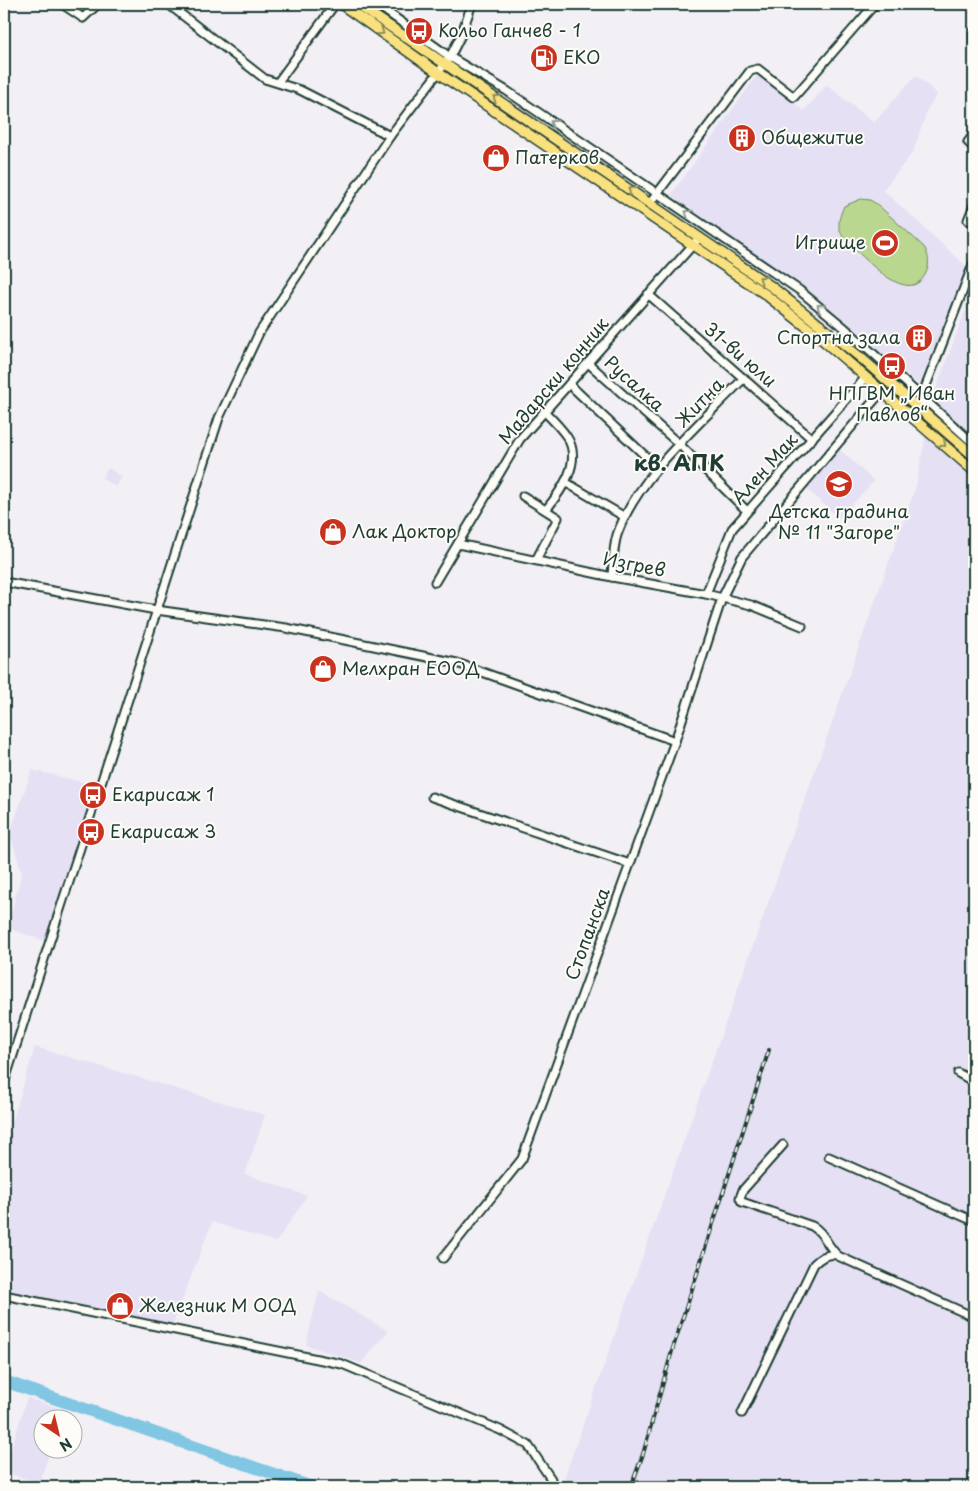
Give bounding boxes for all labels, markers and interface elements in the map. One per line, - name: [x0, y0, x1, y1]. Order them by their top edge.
- bus stop icon: Кольо Ганчев - 1: [404, 16, 434, 46]
- place label: Кольо Ганчев - 1: [438, 16, 581, 43]
- one-way arrow: [375, 26, 385, 35]
- fuel station icon: EKO: [529, 43, 559, 73]
- place label: EKO: [563, 43, 600, 70]
- one-way arrow: [493, 95, 502, 104]
- one-way arrow: [549, 120, 558, 129]
- building icon: Общежитие: [727, 123, 757, 153]
- place label: Общежитие: [761, 123, 864, 150]
- shop icon: Патерков: [481, 143, 511, 173]
- place label: Патерков: [515, 143, 599, 170]
- one-way arrow: [627, 187, 636, 196]
- one-way arrow: [684, 210, 693, 219]
- place label: Игрище: [795, 228, 866, 255]
- sports icon: Игрище: [870, 228, 900, 258]
- one-way arrow: [758, 276, 767, 285]
- one-way arrow: [817, 305, 826, 313]
- street label: Мадарски конник: [491, 310, 614, 450]
- street label: 31-ви юли: [699, 315, 783, 393]
- place label: Спортна зала: [777, 323, 901, 350]
- building icon: Спортна зала: [904, 323, 934, 353]
- street label: Русалка: [599, 348, 672, 418]
- bus stop icon: НПГВМ „Иван Павлов“: [877, 351, 907, 381]
- street label: Житна: [668, 371, 730, 433]
- place label: НПГВМ „Иван Павлов“: [829, 379, 955, 427]
- street label: Ален Мак: [724, 426, 804, 510]
- one-way arrow: [937, 438, 946, 447]
- district label: кв. АПК: [634, 445, 725, 478]
- school or university icon: Детска градина № 11 "Загоре": [824, 469, 854, 499]
- place label: Детска градина № 11 "Загоре": [768, 497, 909, 545]
- shop icon: Лак Доктор: [318, 517, 348, 547]
- place label: Лак Доктор: [352, 517, 457, 544]
- street label: Изгрев: [601, 544, 668, 583]
- shop icon: Мелхран ЕООД: [308, 654, 338, 684]
- place label: Мелхран ЕООД: [342, 654, 480, 681]
- bus stop icon: Екарисаж 1: [78, 780, 108, 810]
- place label: Екарисаж 1: [112, 780, 214, 807]
- bus stop icon: Екарисаж 3: [76, 817, 106, 847]
- place label: Екарисаж 3: [110, 817, 216, 844]
- street label: Стопанска: [557, 883, 616, 984]
- shop icon: Железник М ООД: [105, 1291, 135, 1321]
- place label: Железник М ООД: [139, 1291, 296, 1318]
- north arrow: [32, 1408, 82, 1458]
- text: N: [55, 1433, 76, 1457]

